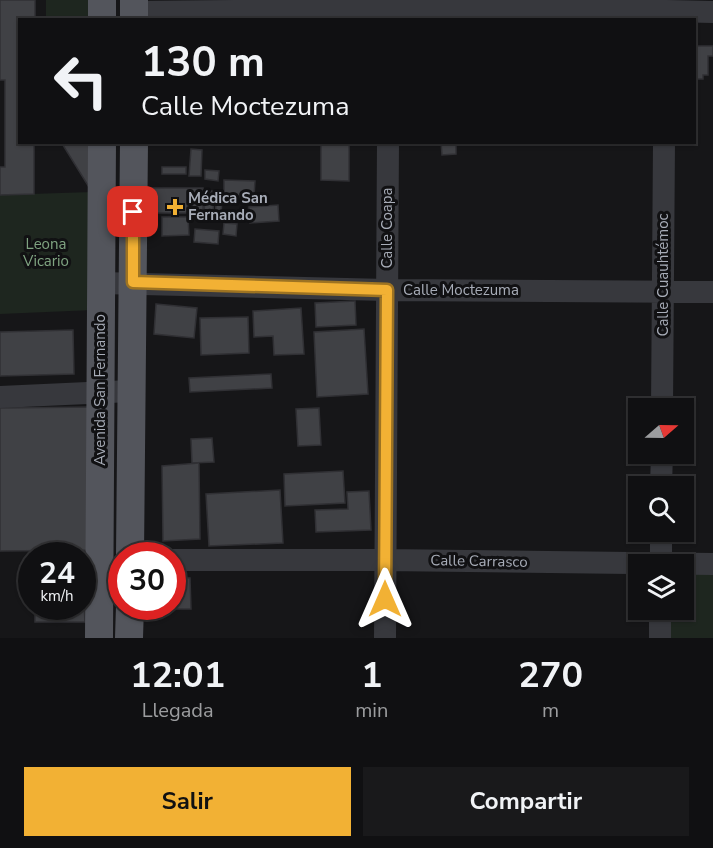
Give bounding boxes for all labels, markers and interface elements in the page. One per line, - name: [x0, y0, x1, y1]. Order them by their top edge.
- text: 130 m: [141, 34, 265, 91]
- icon: left: [42, 42, 120, 120]
- text: Calle Moctezuma: [141, 88, 350, 125]
- pin: [107, 186, 158, 237]
- place label: Médica San Fernando: [188, 188, 268, 225]
- street label: Calle Coapa: [377, 188, 397, 269]
- icon: arrive: [116, 195, 149, 228]
- marker: Médica San Fernando: [166, 198, 184, 216]
- street label: Calle Cuauhtémoc: [653, 213, 673, 336]
- park label: Leona Vicario: [22, 234, 69, 271]
- street label: Calle Moctezuma: [403, 280, 519, 300]
- street label: Avenida San Fernando: [90, 314, 110, 466]
- north arrow: [628, 398, 694, 464]
- map controls: [628, 398, 694, 620]
- button: search: [628, 476, 694, 542]
- speed limit sign: 30: [108, 542, 186, 620]
- street label: Calle Carrasco: [430, 550, 528, 572]
- text: 24: [39, 553, 75, 594]
- button: layers: [628, 554, 694, 620]
- position arrow: [353, 567, 417, 631]
- text: km/h: [40, 586, 74, 606]
- text: 12:01: [130, 651, 225, 700]
- text: 1: [361, 651, 383, 700]
- text: 270: [518, 651, 583, 700]
- text: Llegada: [142, 697, 214, 724]
- text: min: [355, 697, 388, 724]
- text: m: [542, 697, 559, 724]
- button: Salir: [24, 767, 351, 836]
- button: Compartir: [363, 767, 689, 836]

